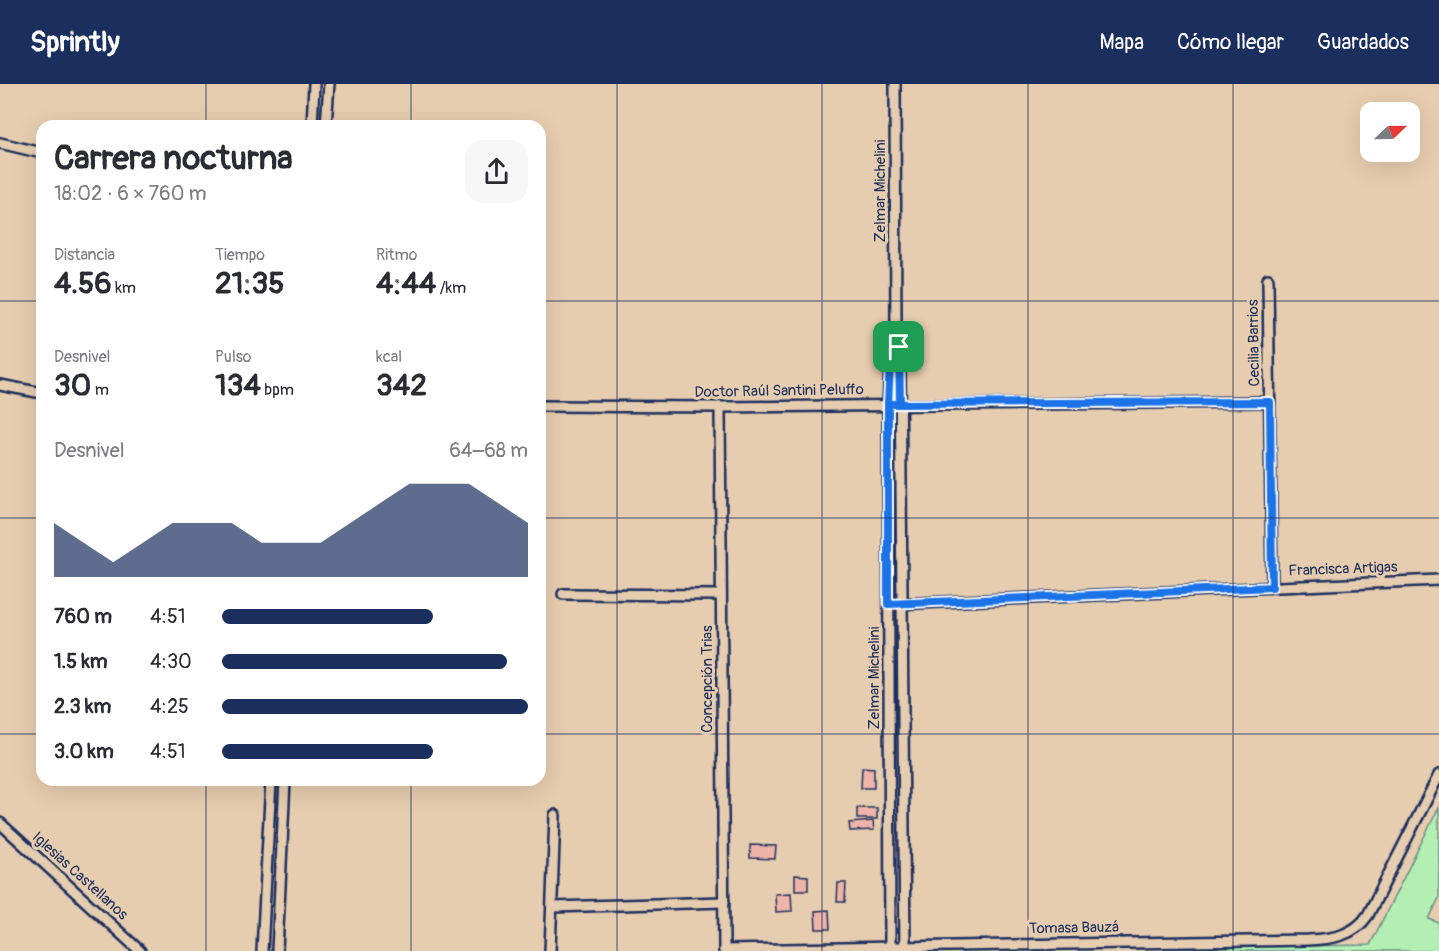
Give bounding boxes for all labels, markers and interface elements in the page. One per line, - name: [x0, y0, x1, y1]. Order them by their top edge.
- text: Sprintly: [30, 25, 120, 60]
- text: Mapa: [1099, 29, 1144, 56]
- text: Cómo llegar: [1177, 29, 1284, 56]
- text: Guardados: [1317, 29, 1409, 56]
- north arrow: [1360, 102, 1420, 162]
- map controls: [1360, 102, 1420, 162]
- text: Carrera nocturna: [54, 138, 293, 179]
- street label: Zelmar Michelini: [871, 139, 890, 242]
- button: share: [465, 140, 528, 203]
- text: 18:02 · 6 × 760 m: [54, 181, 207, 206]
- text: Distancia: [54, 245, 115, 265]
- text: Tiempo: [215, 245, 265, 265]
- text: Ritmo: [376, 245, 417, 265]
- text: 4.56: [54, 265, 112, 302]
- text: 21:35: [215, 265, 285, 302]
- text: 4:44: [376, 265, 436, 302]
- text: km: [112, 278, 136, 298]
- text: /km: [436, 278, 466, 298]
- street label: Cecilia Barrios: [1244, 299, 1264, 387]
- pin: [873, 321, 924, 372]
- icon: arrive: [882, 330, 915, 363]
- text: Desnivel: [54, 347, 110, 367]
- text: Pulso: [215, 347, 251, 367]
- text: kcal: [376, 347, 402, 367]
- text: 30: [54, 367, 91, 404]
- text: 134: [215, 367, 261, 404]
- text: 342: [376, 367, 427, 404]
- text: m: [91, 380, 109, 400]
- text: bpm: [261, 380, 294, 400]
- street label: Doctor Raúl Santini Peluffo: [694, 380, 864, 402]
- text: Desnivel: [54, 438, 124, 463]
- text: 64–68 m: [449, 438, 528, 463]
- street label: Francisca Artigas: [1288, 558, 1398, 580]
- text: 760 m: [54, 604, 112, 629]
- text: 4:51: [150, 604, 186, 629]
- street label: Concepción Trias: [698, 625, 717, 733]
- street label: Zelmar Michelini: [865, 626, 884, 729]
- text: 1.5 km: [54, 649, 107, 674]
- text: 4:30: [150, 649, 192, 674]
- text: 2.3 km: [54, 694, 111, 719]
- text: 4:25: [150, 694, 189, 719]
- text: 3.0 km: [54, 739, 114, 764]
- text: 4:51: [150, 739, 186, 764]
- street label: Iglesias Castellanos: [28, 828, 132, 924]
- street label: Tomasa Bauzá: [1029, 918, 1119, 938]

